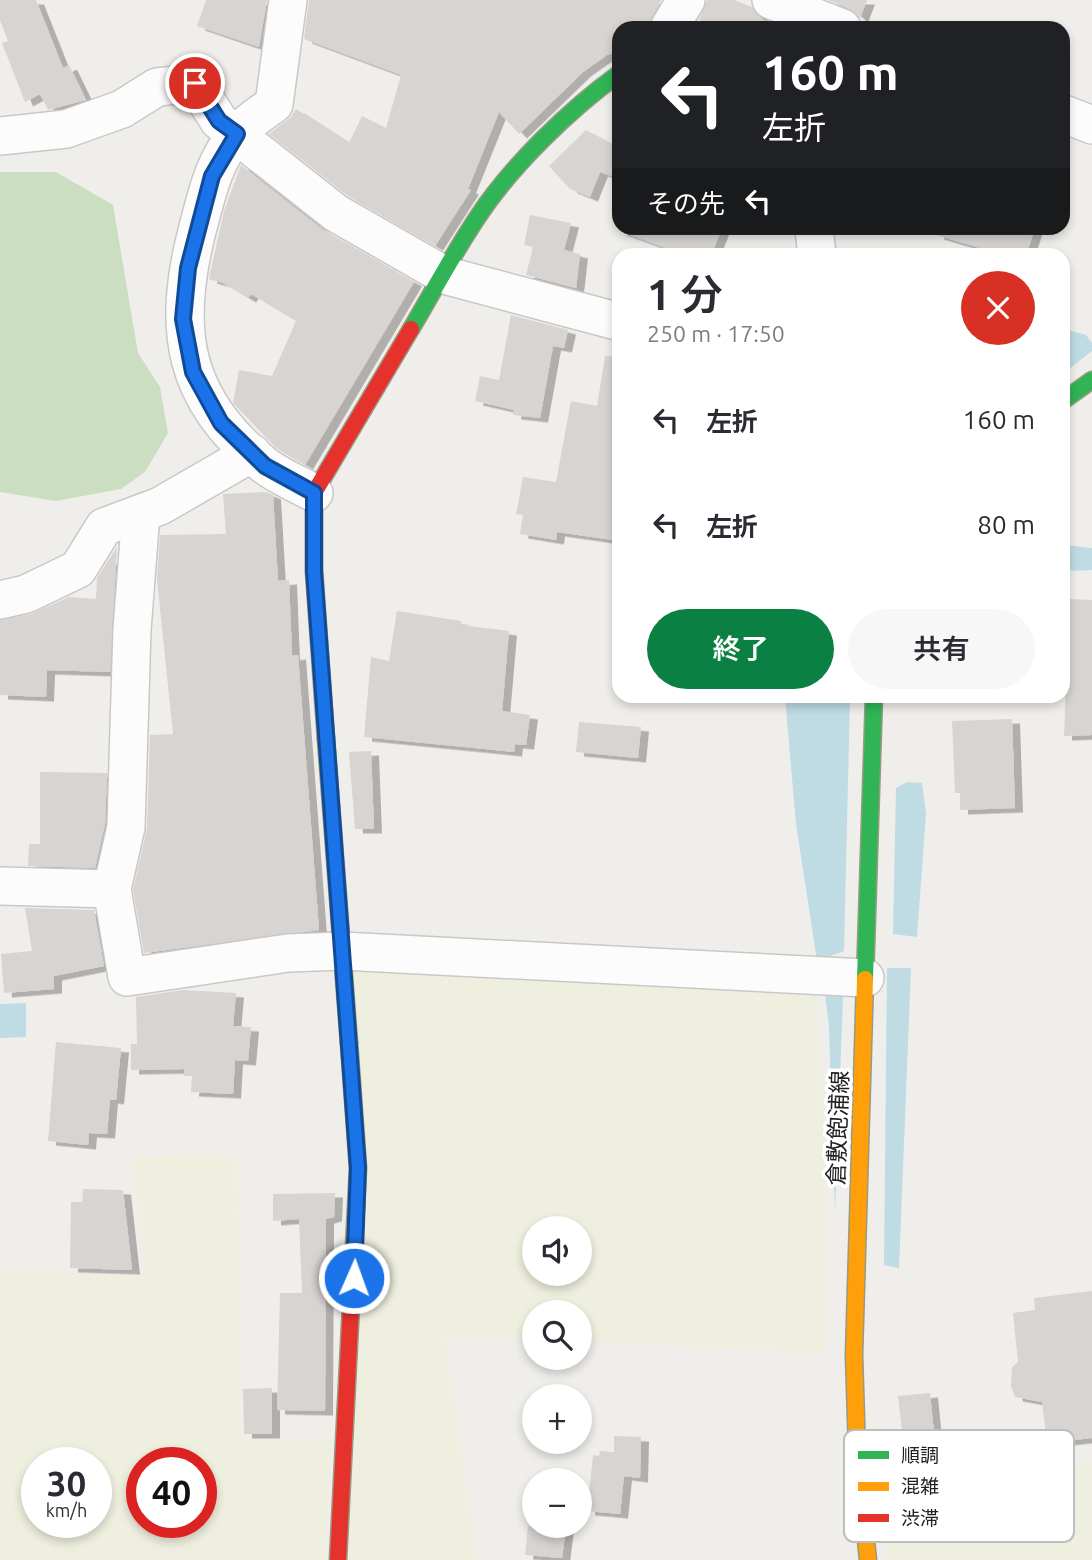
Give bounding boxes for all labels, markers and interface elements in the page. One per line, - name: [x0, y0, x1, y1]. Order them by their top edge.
- text: 160 m: [762, 44, 899, 99]
- icon: left: [647, 49, 738, 140]
- pin: [165, 53, 225, 113]
- icon: arrive: [176, 64, 214, 102]
- text: 左折: [762, 109, 826, 145]
- icon: left: [739, 182, 777, 220]
- text: その先: [647, 189, 725, 218]
- text: 1 分: [647, 271, 723, 318]
- button: close: [961, 271, 1035, 345]
- text: 250 m · 17:50: [647, 321, 785, 346]
- icon: left: [647, 401, 685, 439]
- text: 160 m: [963, 405, 1035, 434]
- text: 左折: [706, 407, 758, 436]
- icon: left: [647, 506, 685, 544]
- text: 80 m: [977, 510, 1035, 539]
- text: 左折: [706, 512, 758, 541]
- button: 終了: [647, 609, 834, 689]
- button: 共有: [848, 609, 1035, 689]
- street label: 倉敷飽浦線: [823, 1070, 852, 1186]
- map controls: [522, 1216, 592, 1538]
- button: sound: [522, 1216, 592, 1286]
- position arrow: [317, 1241, 391, 1315]
- button: search: [522, 1300, 592, 1370]
- button: +: [522, 1384, 592, 1454]
- legend: [844, 1430, 1074, 1542]
- text: 順調: [901, 1444, 939, 1466]
- speed limit sign: 40: [126, 1447, 217, 1538]
- text: 30: [47, 1463, 86, 1503]
- button: −: [522, 1468, 592, 1538]
- text: 混雑: [901, 1475, 939, 1497]
- text: km/h: [46, 1500, 87, 1520]
- text: 渋滞: [901, 1507, 939, 1529]

